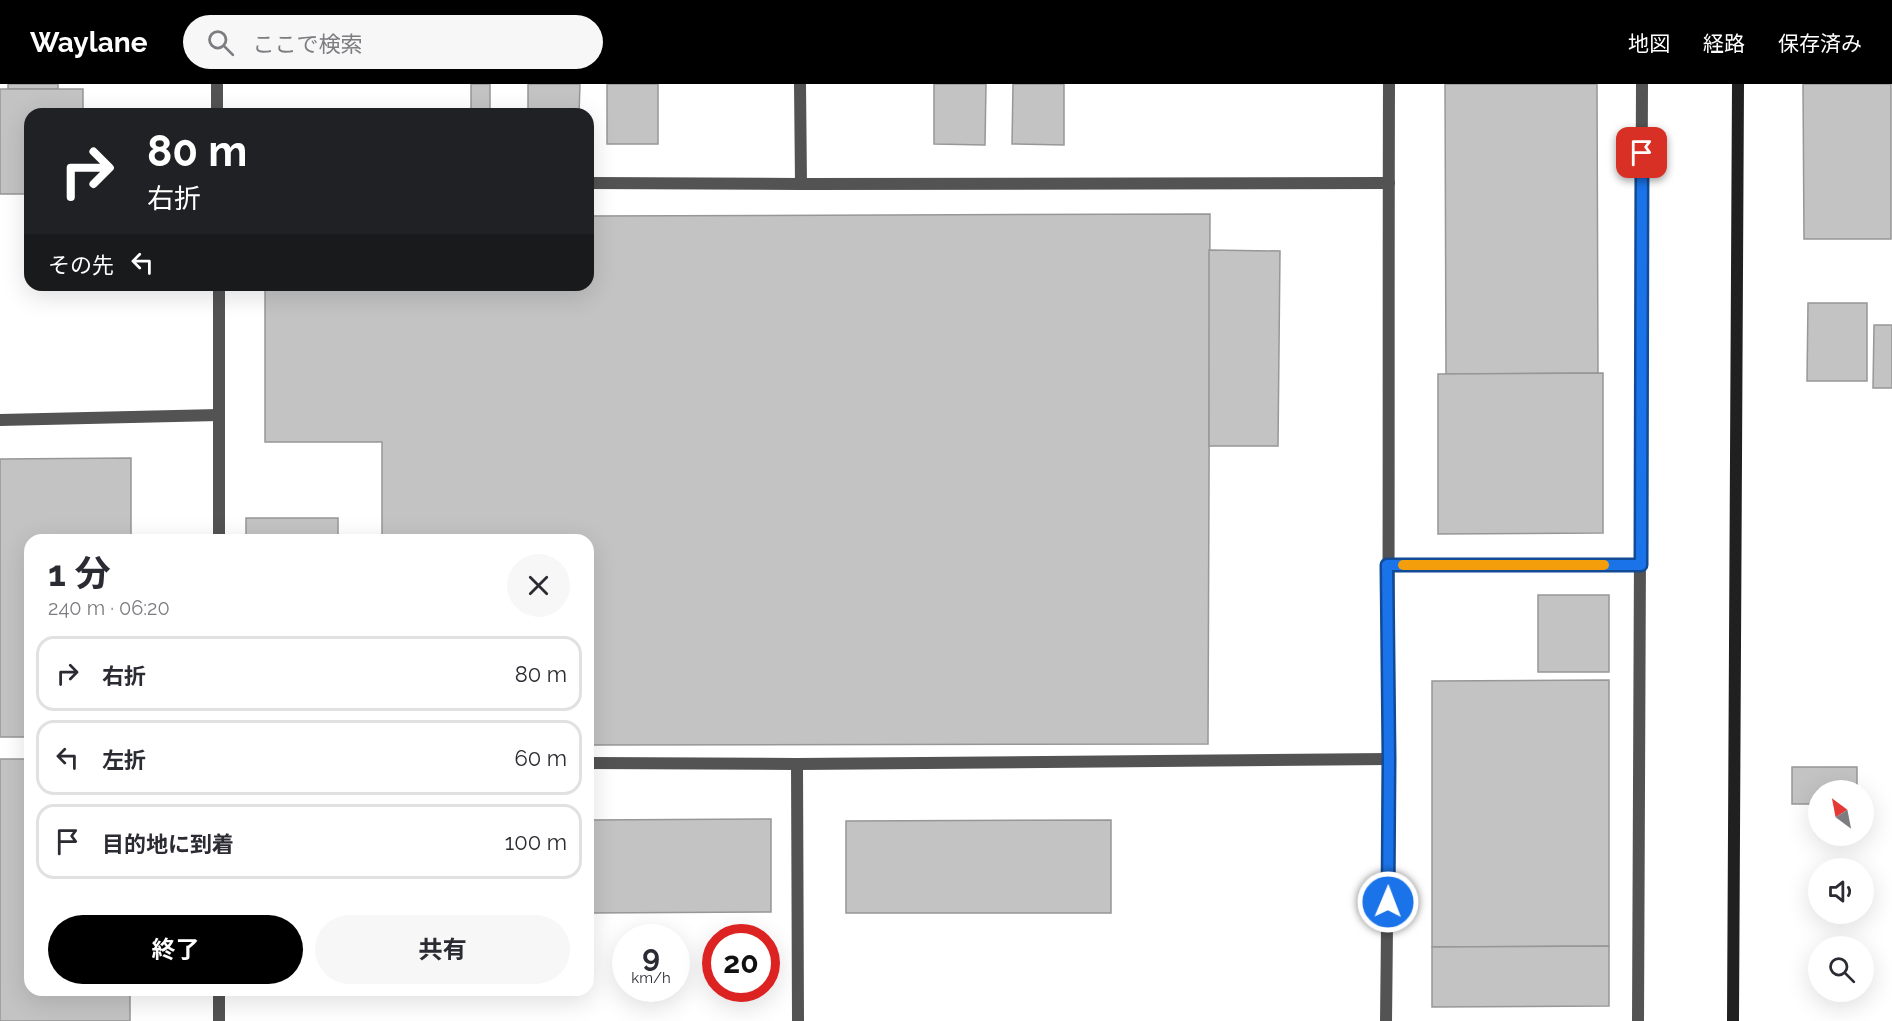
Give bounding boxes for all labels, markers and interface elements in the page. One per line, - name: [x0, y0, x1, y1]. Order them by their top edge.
- search box: [183, 15, 603, 69]
- text: Waylane: [30, 26, 147, 59]
- icon: search: [204, 26, 237, 59]
- text: ここで検索: [252, 31, 362, 57]
- text: 地図: [1628, 31, 1670, 56]
- text: 経路: [1703, 31, 1745, 56]
- text: 保存済み: [1778, 31, 1862, 56]
- text: 80 m: [147, 127, 247, 176]
- pin: [1616, 127, 1667, 178]
- icon: right: [48, 132, 126, 210]
- icon: arrive: [1625, 136, 1658, 169]
- text: 右折: [147, 183, 201, 214]
- icon: left: [126, 246, 159, 279]
- text: その先: [48, 252, 114, 278]
- text: 1 分: [48, 552, 110, 594]
- button: close: [507, 554, 570, 617]
- text: 240 m · 06:20: [48, 596, 170, 620]
- icon: right: [51, 657, 84, 690]
- text: 80 m: [515, 661, 567, 687]
- text: 右折: [102, 663, 146, 689]
- icon: left: [51, 741, 84, 774]
- text: 60 m: [514, 745, 567, 771]
- text: 左折: [102, 747, 146, 773]
- north arrow: [1808, 780, 1874, 846]
- map controls: [1808, 780, 1874, 1002]
- icon: arrive: [51, 825, 84, 858]
- text: 100 m: [505, 829, 567, 855]
- text: 目的地に到着: [102, 831, 234, 857]
- button: sound: [1808, 858, 1874, 924]
- position arrow: [1356, 870, 1420, 934]
- button: 終了: [48, 915, 303, 984]
- button: 共有: [315, 915, 570, 984]
- speed limit sign: 20: [702, 924, 780, 1002]
- button: search: [1808, 936, 1874, 1002]
- text: 9: [642, 938, 660, 973]
- text: km/h: [631, 969, 671, 987]

